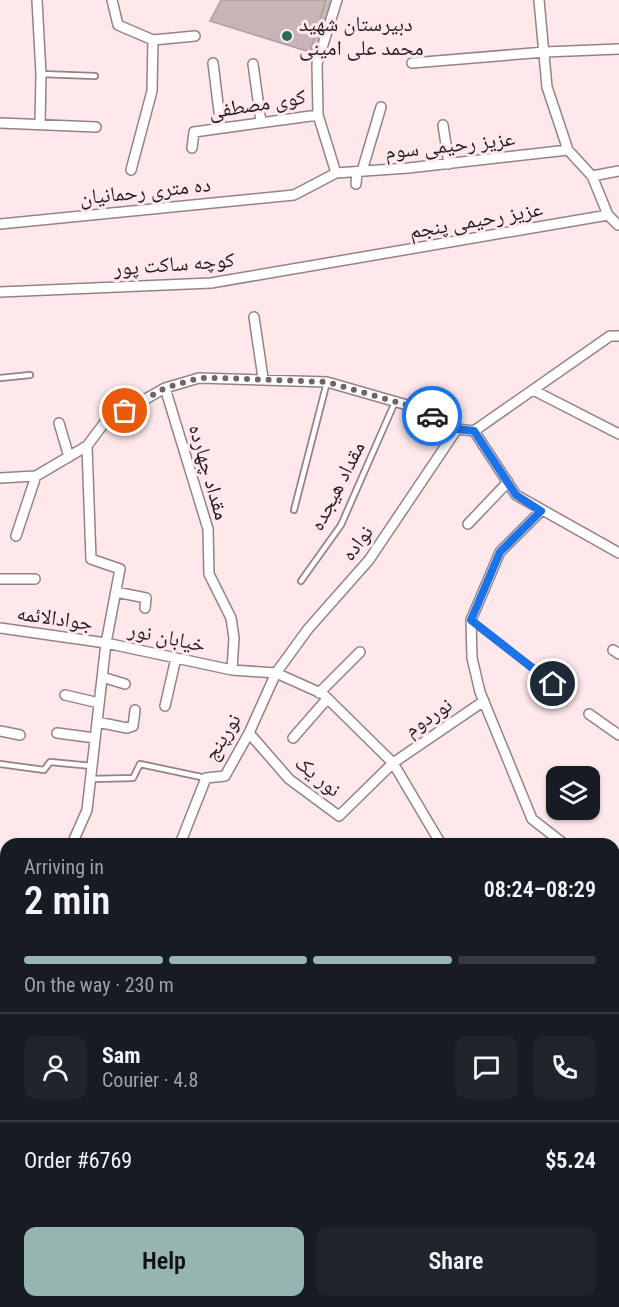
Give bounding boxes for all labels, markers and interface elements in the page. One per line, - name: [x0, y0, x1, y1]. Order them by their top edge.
- place label: دبیرستان شهید محمد علی امینی: [299, 12, 424, 61]
- marker: دبیرستان شهید محمد علی امینی: [280, 29, 294, 43]
- street label: کوی مصطفی: [207, 84, 308, 125]
- street label: عزیز رحیمی سوم: [384, 126, 517, 166]
- street label: ده متری رحمانیان: [78, 172, 212, 210]
- street label: عزیز رحیمی پنجم: [407, 196, 545, 246]
- street label: کوچه ساکت پور: [112, 248, 236, 280]
- pin: [99, 385, 150, 436]
- courier: [402, 386, 462, 446]
- icon: bag: [108, 394, 141, 427]
- icon: car: [416, 400, 449, 433]
- street label: مقداد چهارده: [184, 421, 234, 523]
- street label: مقداد هیجده: [304, 437, 370, 535]
- street label: نواده: [336, 521, 378, 565]
- street label: جوادالائمه: [15, 601, 95, 635]
- street label: خیابان نور: [125, 617, 208, 657]
- pin: [527, 658, 578, 709]
- icon: home: [536, 667, 569, 700]
- street label: نوردوم: [400, 692, 458, 743]
- street label: نورپنج: [198, 709, 247, 766]
- street label: نور یک: [290, 750, 346, 802]
- map controls: [546, 766, 600, 820]
- button: layers: [546, 766, 600, 820]
- text: Arriving in: [24, 855, 104, 879]
- text: 08:24–08:29: [484, 877, 596, 902]
- text: 2 min: [24, 878, 110, 924]
- text: On the way · 230 m: [24, 973, 174, 997]
- button: person: [24, 1036, 87, 1099]
- button: chat: [455, 1036, 518, 1099]
- button: phone: [533, 1036, 596, 1099]
- text: Sam: [102, 1043, 141, 1068]
- text: Courier · 4.8: [102, 1068, 198, 1092]
- text: Order #6769: [24, 1148, 132, 1173]
- text: $5.24: [545, 1148, 596, 1173]
- button: Help: [24, 1227, 304, 1296]
- button: Share: [316, 1227, 596, 1296]

